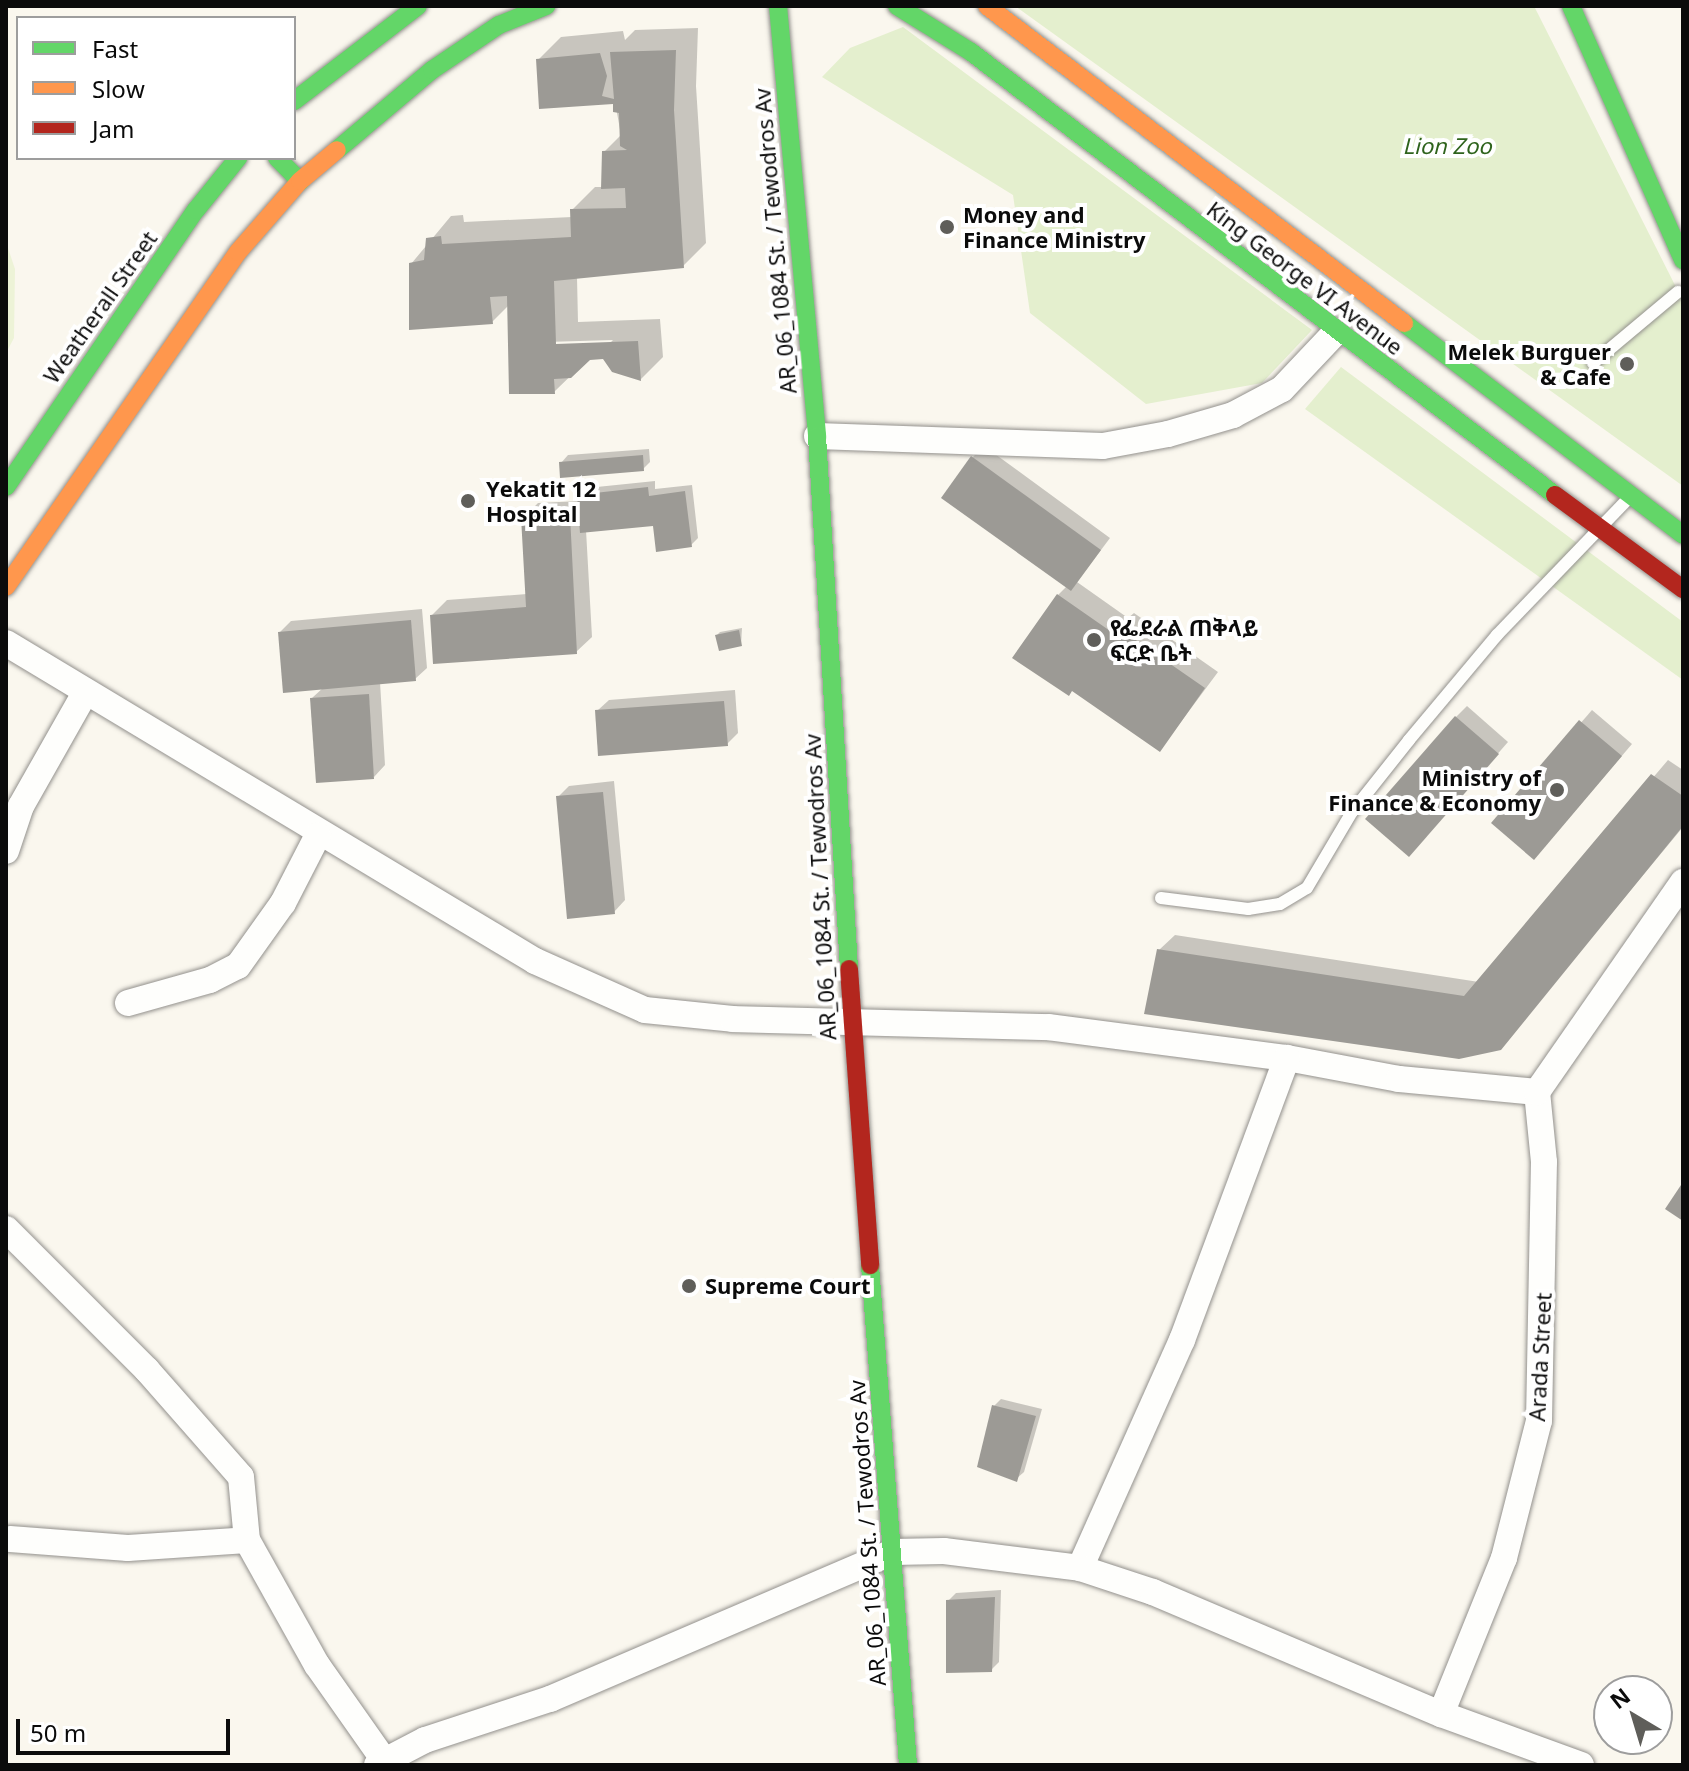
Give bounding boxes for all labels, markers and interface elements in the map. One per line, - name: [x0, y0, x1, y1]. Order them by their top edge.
- legend: [16, 16, 296, 160]
- text: Fast: [92, 32, 138, 65]
- text: Slow: [92, 72, 145, 105]
- street label: AR_06_1084 St. / Tewodros Av: [748, 87, 802, 395]
- text: Jam: [92, 112, 134, 145]
- park label: Lion Zoo: [1402, 133, 1492, 159]
- street label: King George VI Avenue: [1202, 196, 1408, 360]
- place label: Money and Finance Ministry: [963, 201, 1146, 252]
- marker: Money and Finance Ministry: [938, 218, 956, 236]
- street label: Weatherall Street: [38, 226, 162, 388]
- place label: Melek Burguer & Cafe: [1448, 338, 1611, 390]
- marker: Melek Burguer & Cafe: [1618, 355, 1636, 373]
- place label: Yekatit 12 Hospital: [486, 475, 596, 526]
- marker: Yekatit 12 Hospital: [457, 490, 479, 512]
- place label: የፌደራል ጠቅላይ ፍርድ ቤት: [1110, 614, 1259, 666]
- marker: የፌደራል ጠቅላይ ፍርድ ቤት: [1085, 631, 1103, 649]
- street label: AR_06_1084 St. / Tewodros Av: [799, 733, 841, 1041]
- place label: Ministry of Finance & Economy: [1328, 764, 1541, 816]
- marker: Ministry of Finance & Economy: [1548, 781, 1566, 799]
- place label: Supreme Court: [705, 1273, 870, 1299]
- marker: Supreme Court: [680, 1277, 698, 1295]
- street label: Arada Street: [1523, 1292, 1557, 1422]
- street label: AR_06_1084 St. / Tewodros Av: [843, 1379, 891, 1687]
- north arrow: [1593, 1675, 1673, 1755]
- text: N: [1603, 1680, 1636, 1715]
- scale bar: [20, 1703, 234, 1753]
- text: 50 m: [30, 1716, 86, 1749]

